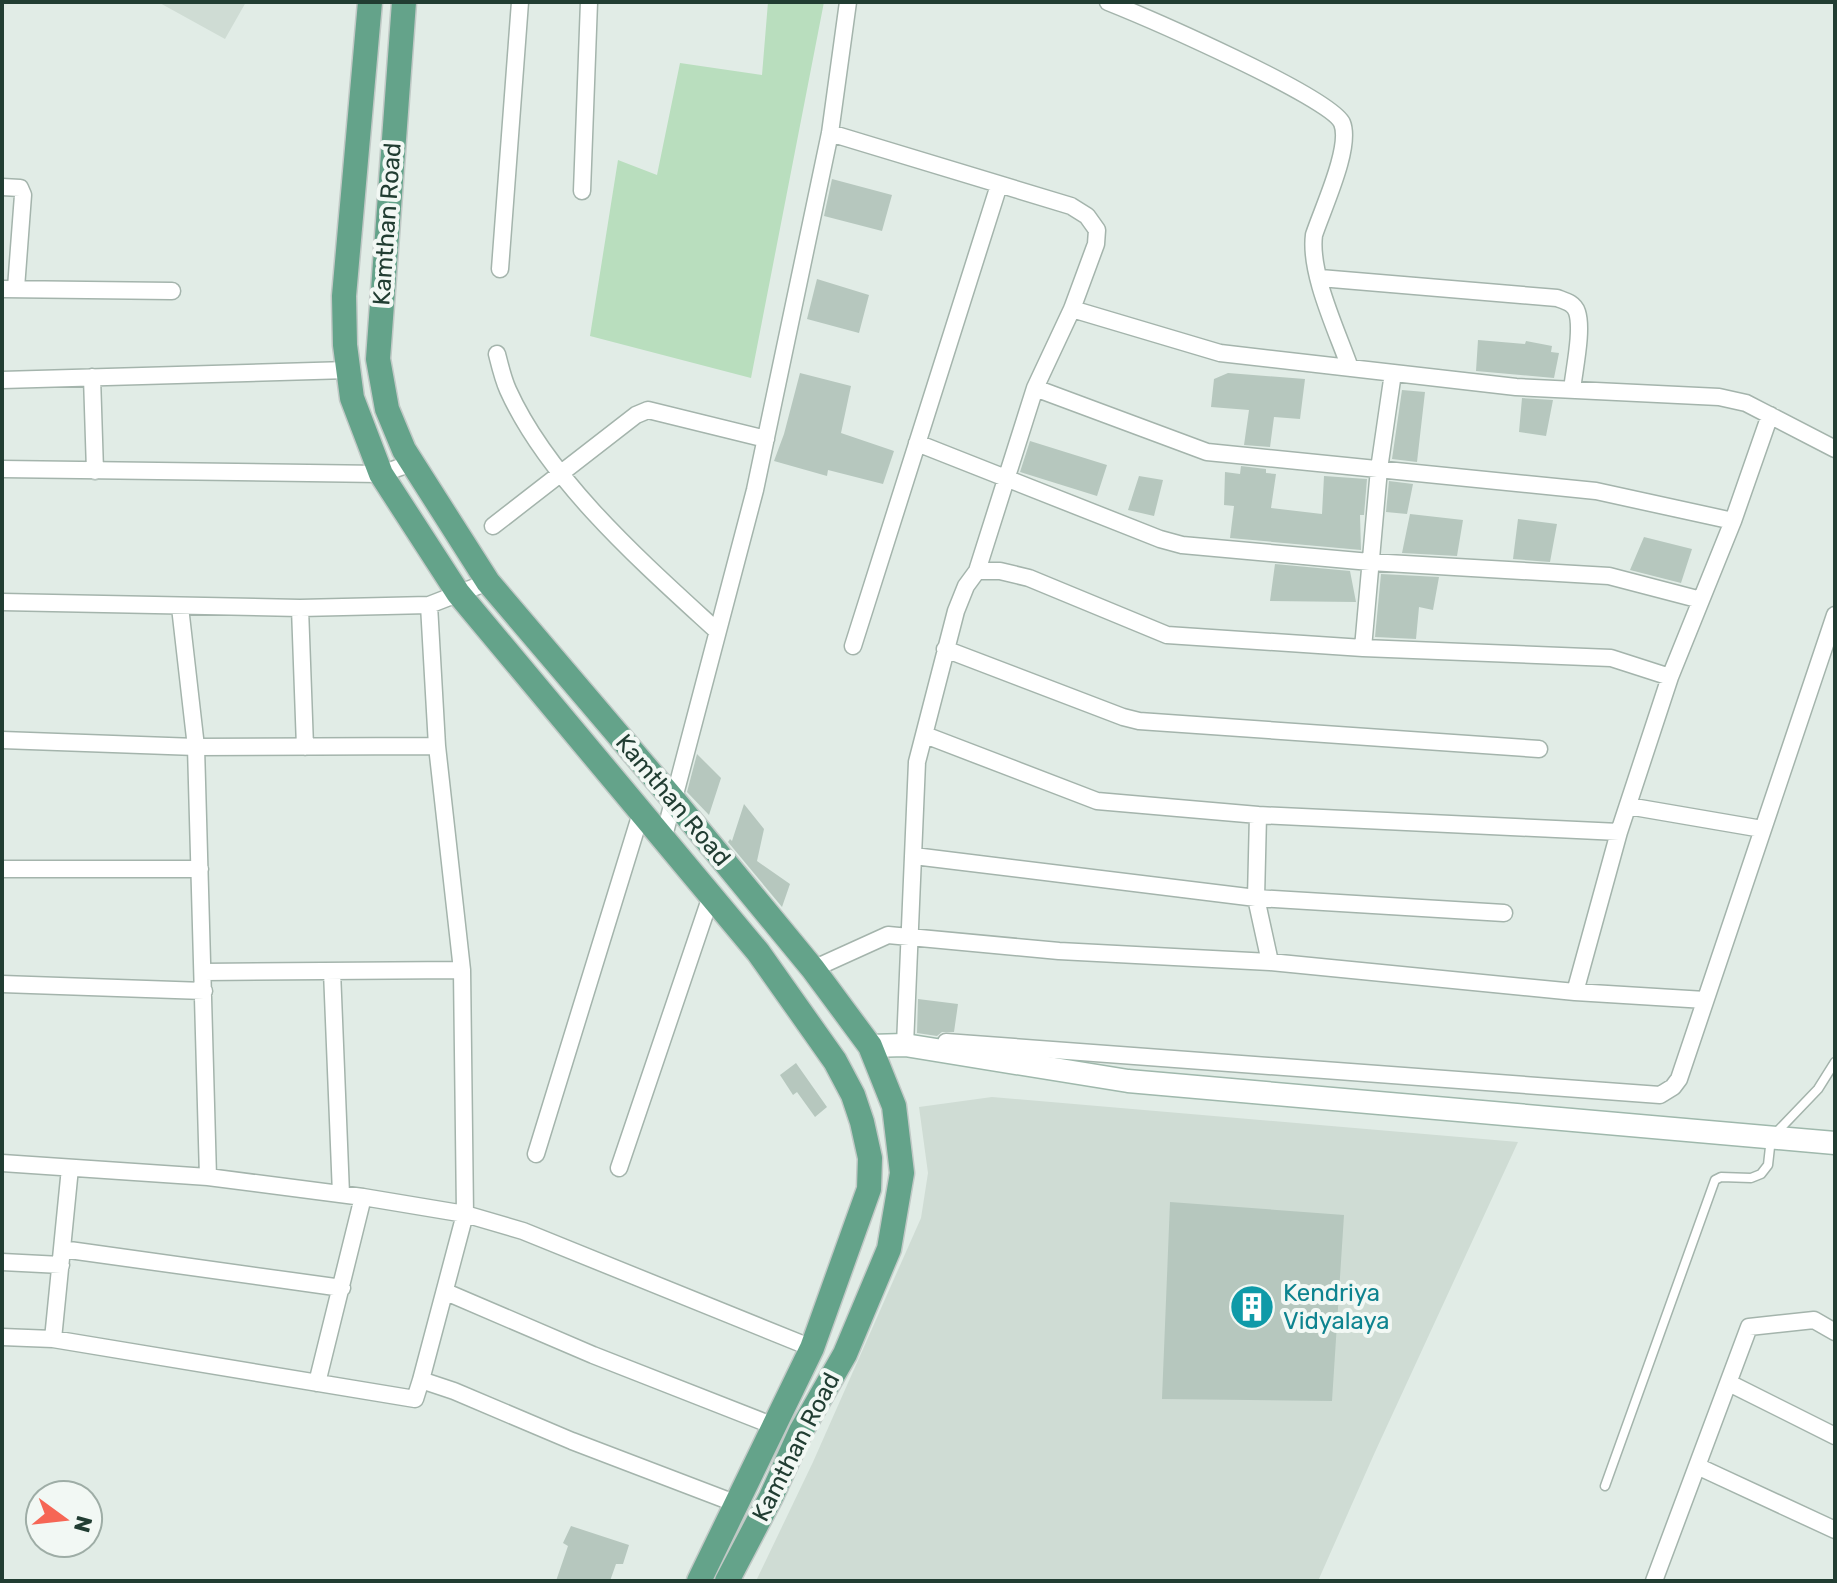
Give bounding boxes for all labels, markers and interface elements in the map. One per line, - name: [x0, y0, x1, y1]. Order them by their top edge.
- street label: Kamthan Road: [367, 142, 407, 306]
- street label: Kamthan Road: [610, 728, 736, 872]
- place label: Kendriya Vidyalaya: [1283, 1279, 1390, 1335]
- building icon: Kendriya Vidyalaya: [1228, 1283, 1276, 1331]
- street label: Kamthan Road: [746, 1368, 846, 1526]
- north arrow: [24, 1479, 104, 1559]
- text: N: [68, 1513, 98, 1535]

